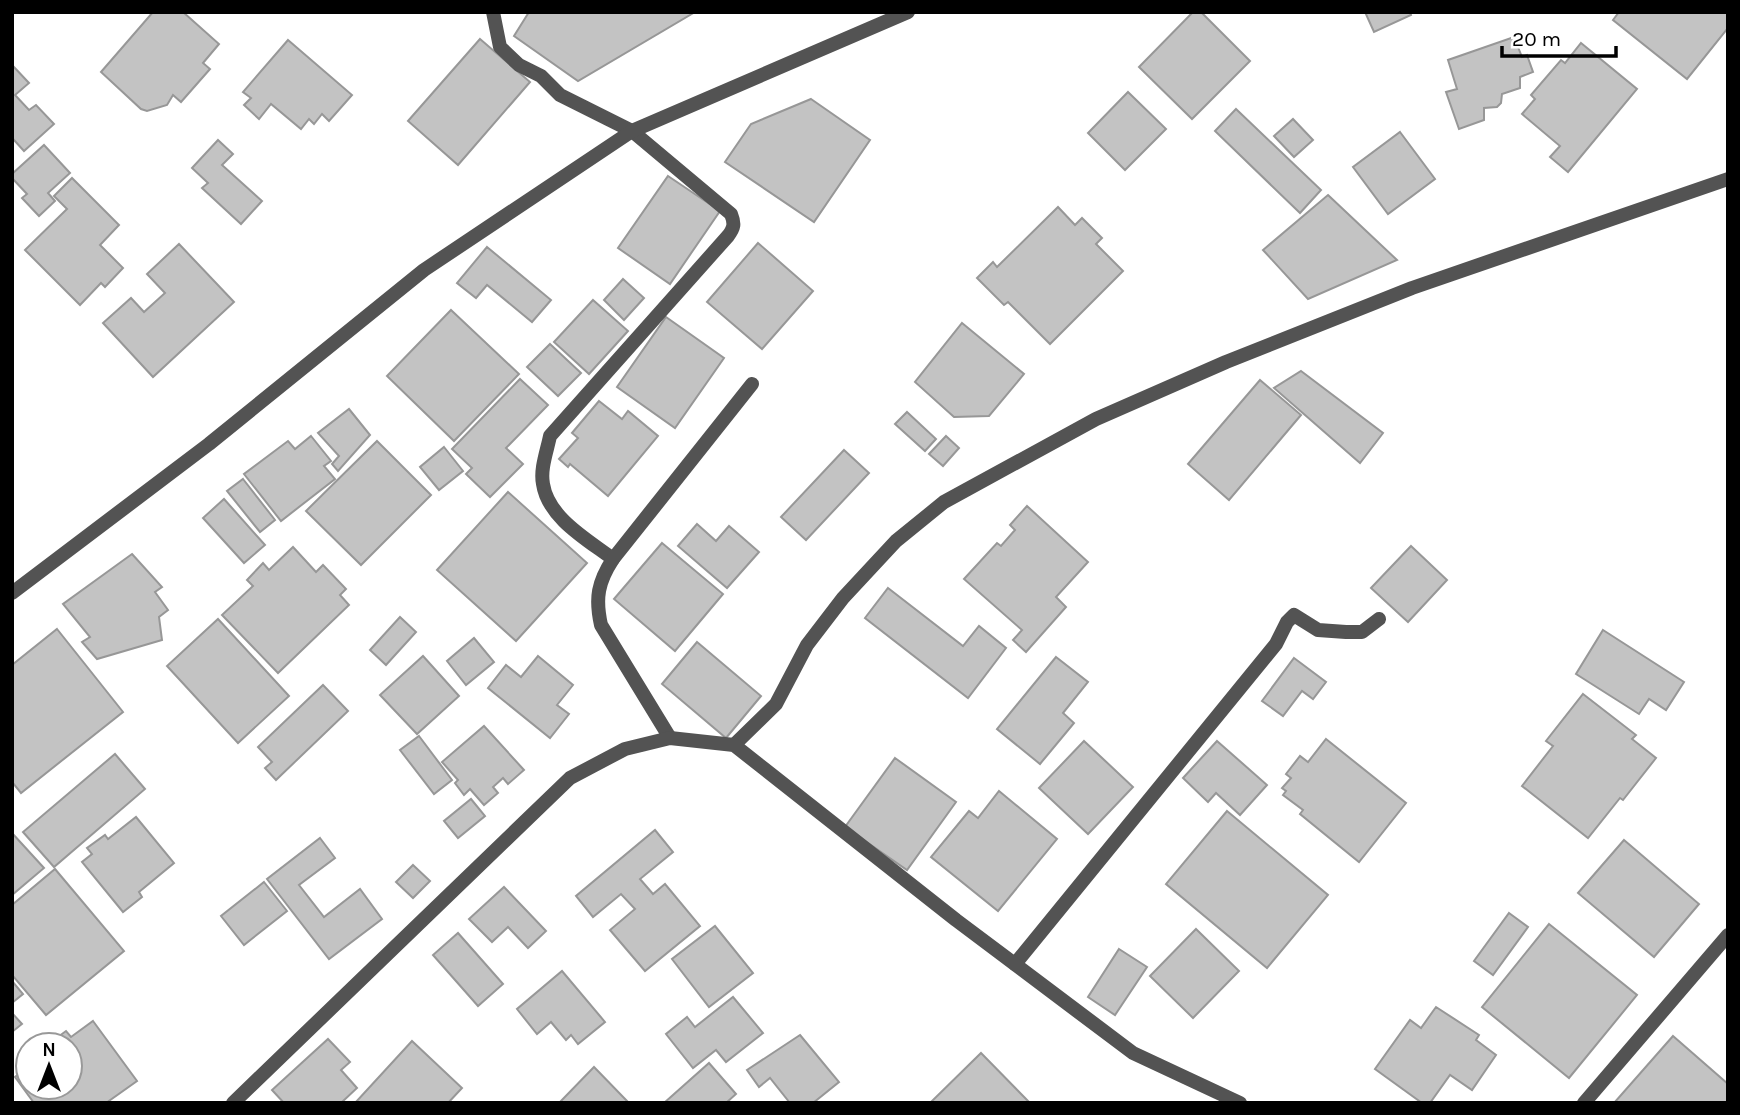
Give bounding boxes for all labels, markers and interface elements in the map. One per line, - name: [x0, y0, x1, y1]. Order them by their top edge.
- scale bar: [1502, 14, 1616, 58]
- text: 20 m: [1512, 27, 1561, 51]
- north arrow: [14, 1031, 84, 1101]
- text: N: [42, 1039, 56, 1061]

